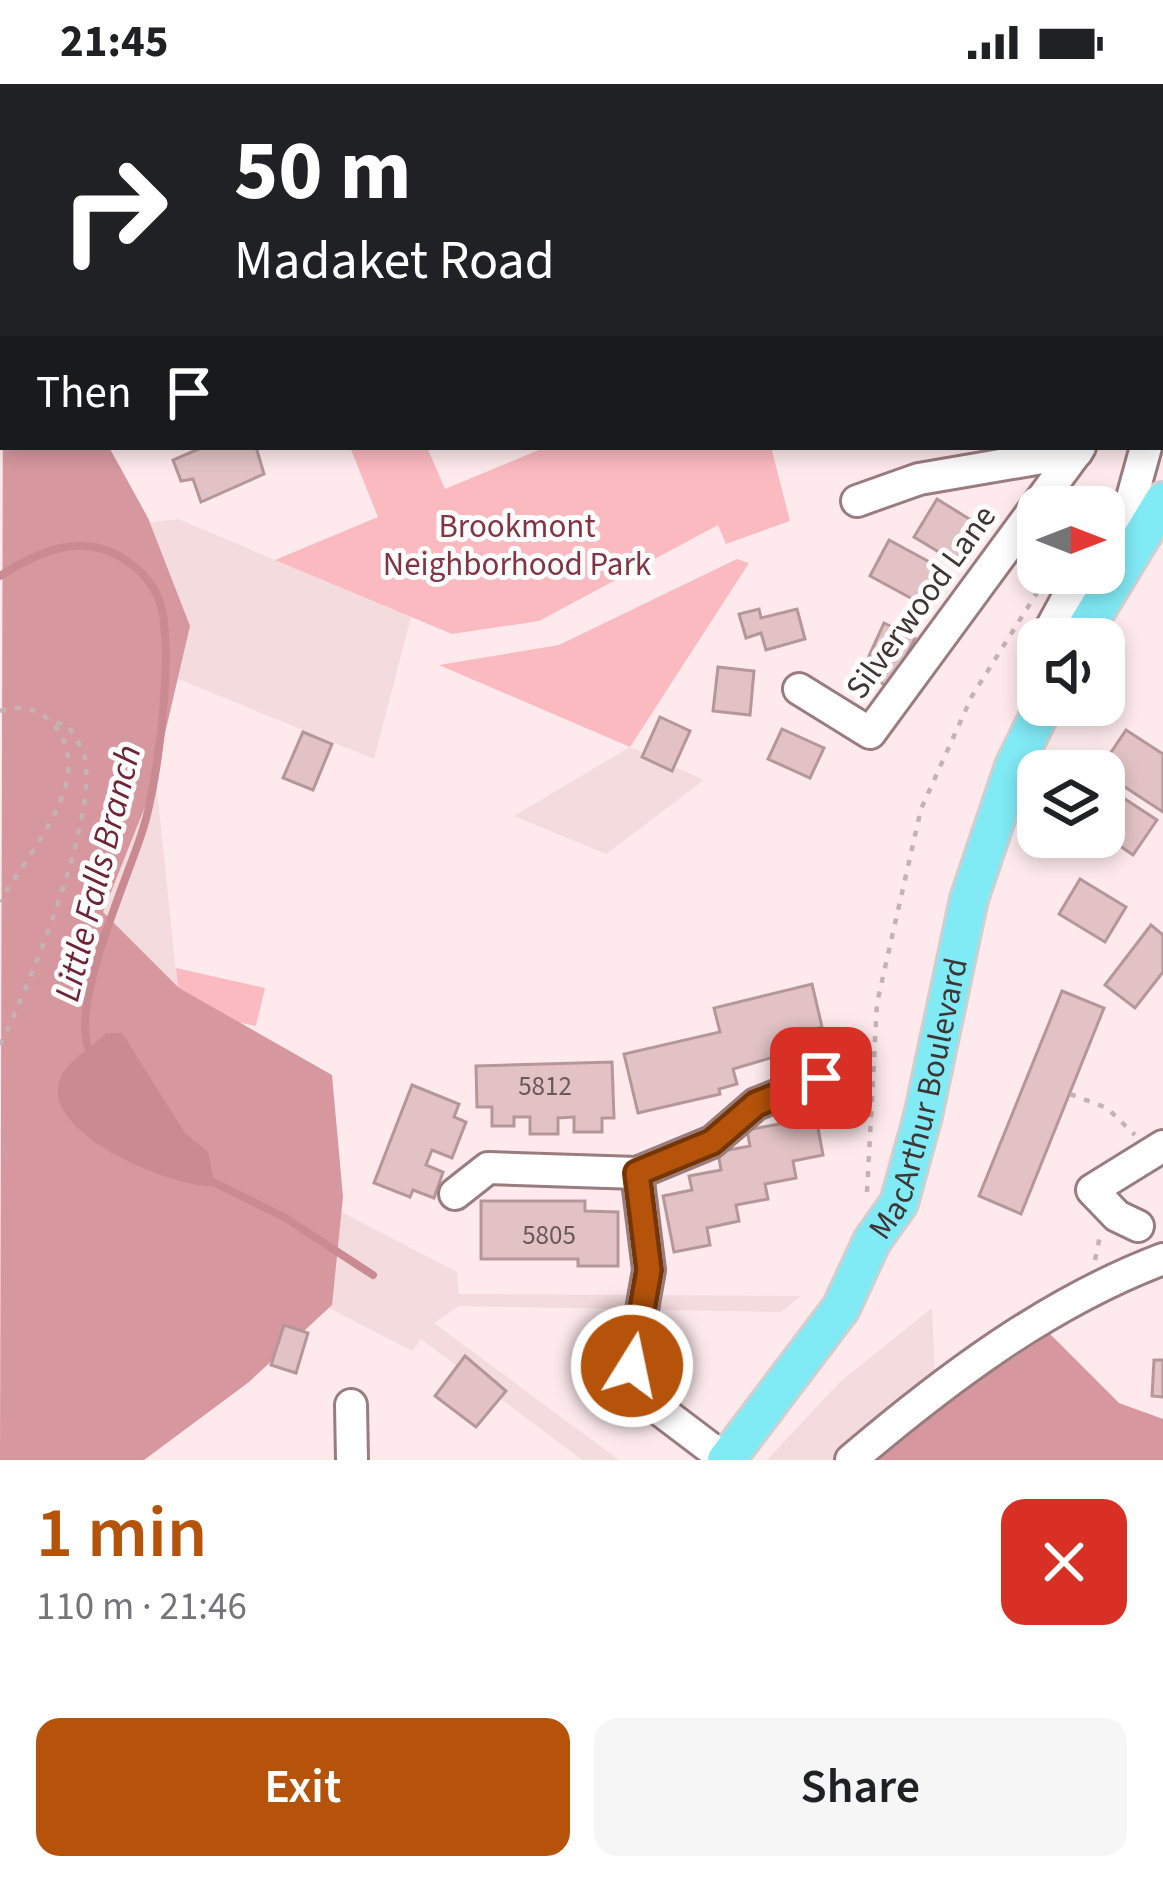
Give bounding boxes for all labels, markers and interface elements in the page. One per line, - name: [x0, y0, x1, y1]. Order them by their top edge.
- text: 21:45: [60, 10, 169, 74]
- text: 50 m: [234, 112, 412, 232]
- icon: right: [36, 132, 192, 288]
- text: Madaket Road: [234, 223, 555, 300]
- icon: arrive: [156, 360, 222, 426]
- text: Then: [36, 361, 132, 425]
- north arrow: [1017, 486, 1125, 594]
- map controls: [1017, 486, 1125, 858]
- street label: Silverwood Lane: [835, 495, 1007, 709]
- park label: Brookmont Neighborhood Park: [383, 503, 652, 588]
- button: sound: [1017, 618, 1125, 726]
- water label: Little Falls Branch: [42, 739, 154, 1007]
- button: layers: [1017, 750, 1125, 858]
- street label: MacArthur Boulevard: [857, 953, 979, 1249]
- pin: [770, 1027, 872, 1129]
- icon: arrive: [788, 1045, 854, 1111]
- house number: 5812: [518, 1067, 572, 1106]
- house number: 5805: [522, 1216, 576, 1255]
- position arrow: [569, 1303, 695, 1429]
- text: 1 min: [36, 1482, 207, 1585]
- button: close: [1001, 1499, 1127, 1625]
- text: 110 m · 21:46: [36, 1579, 247, 1635]
- button: Exit: [36, 1718, 570, 1856]
- button: Share: [594, 1718, 1127, 1856]

